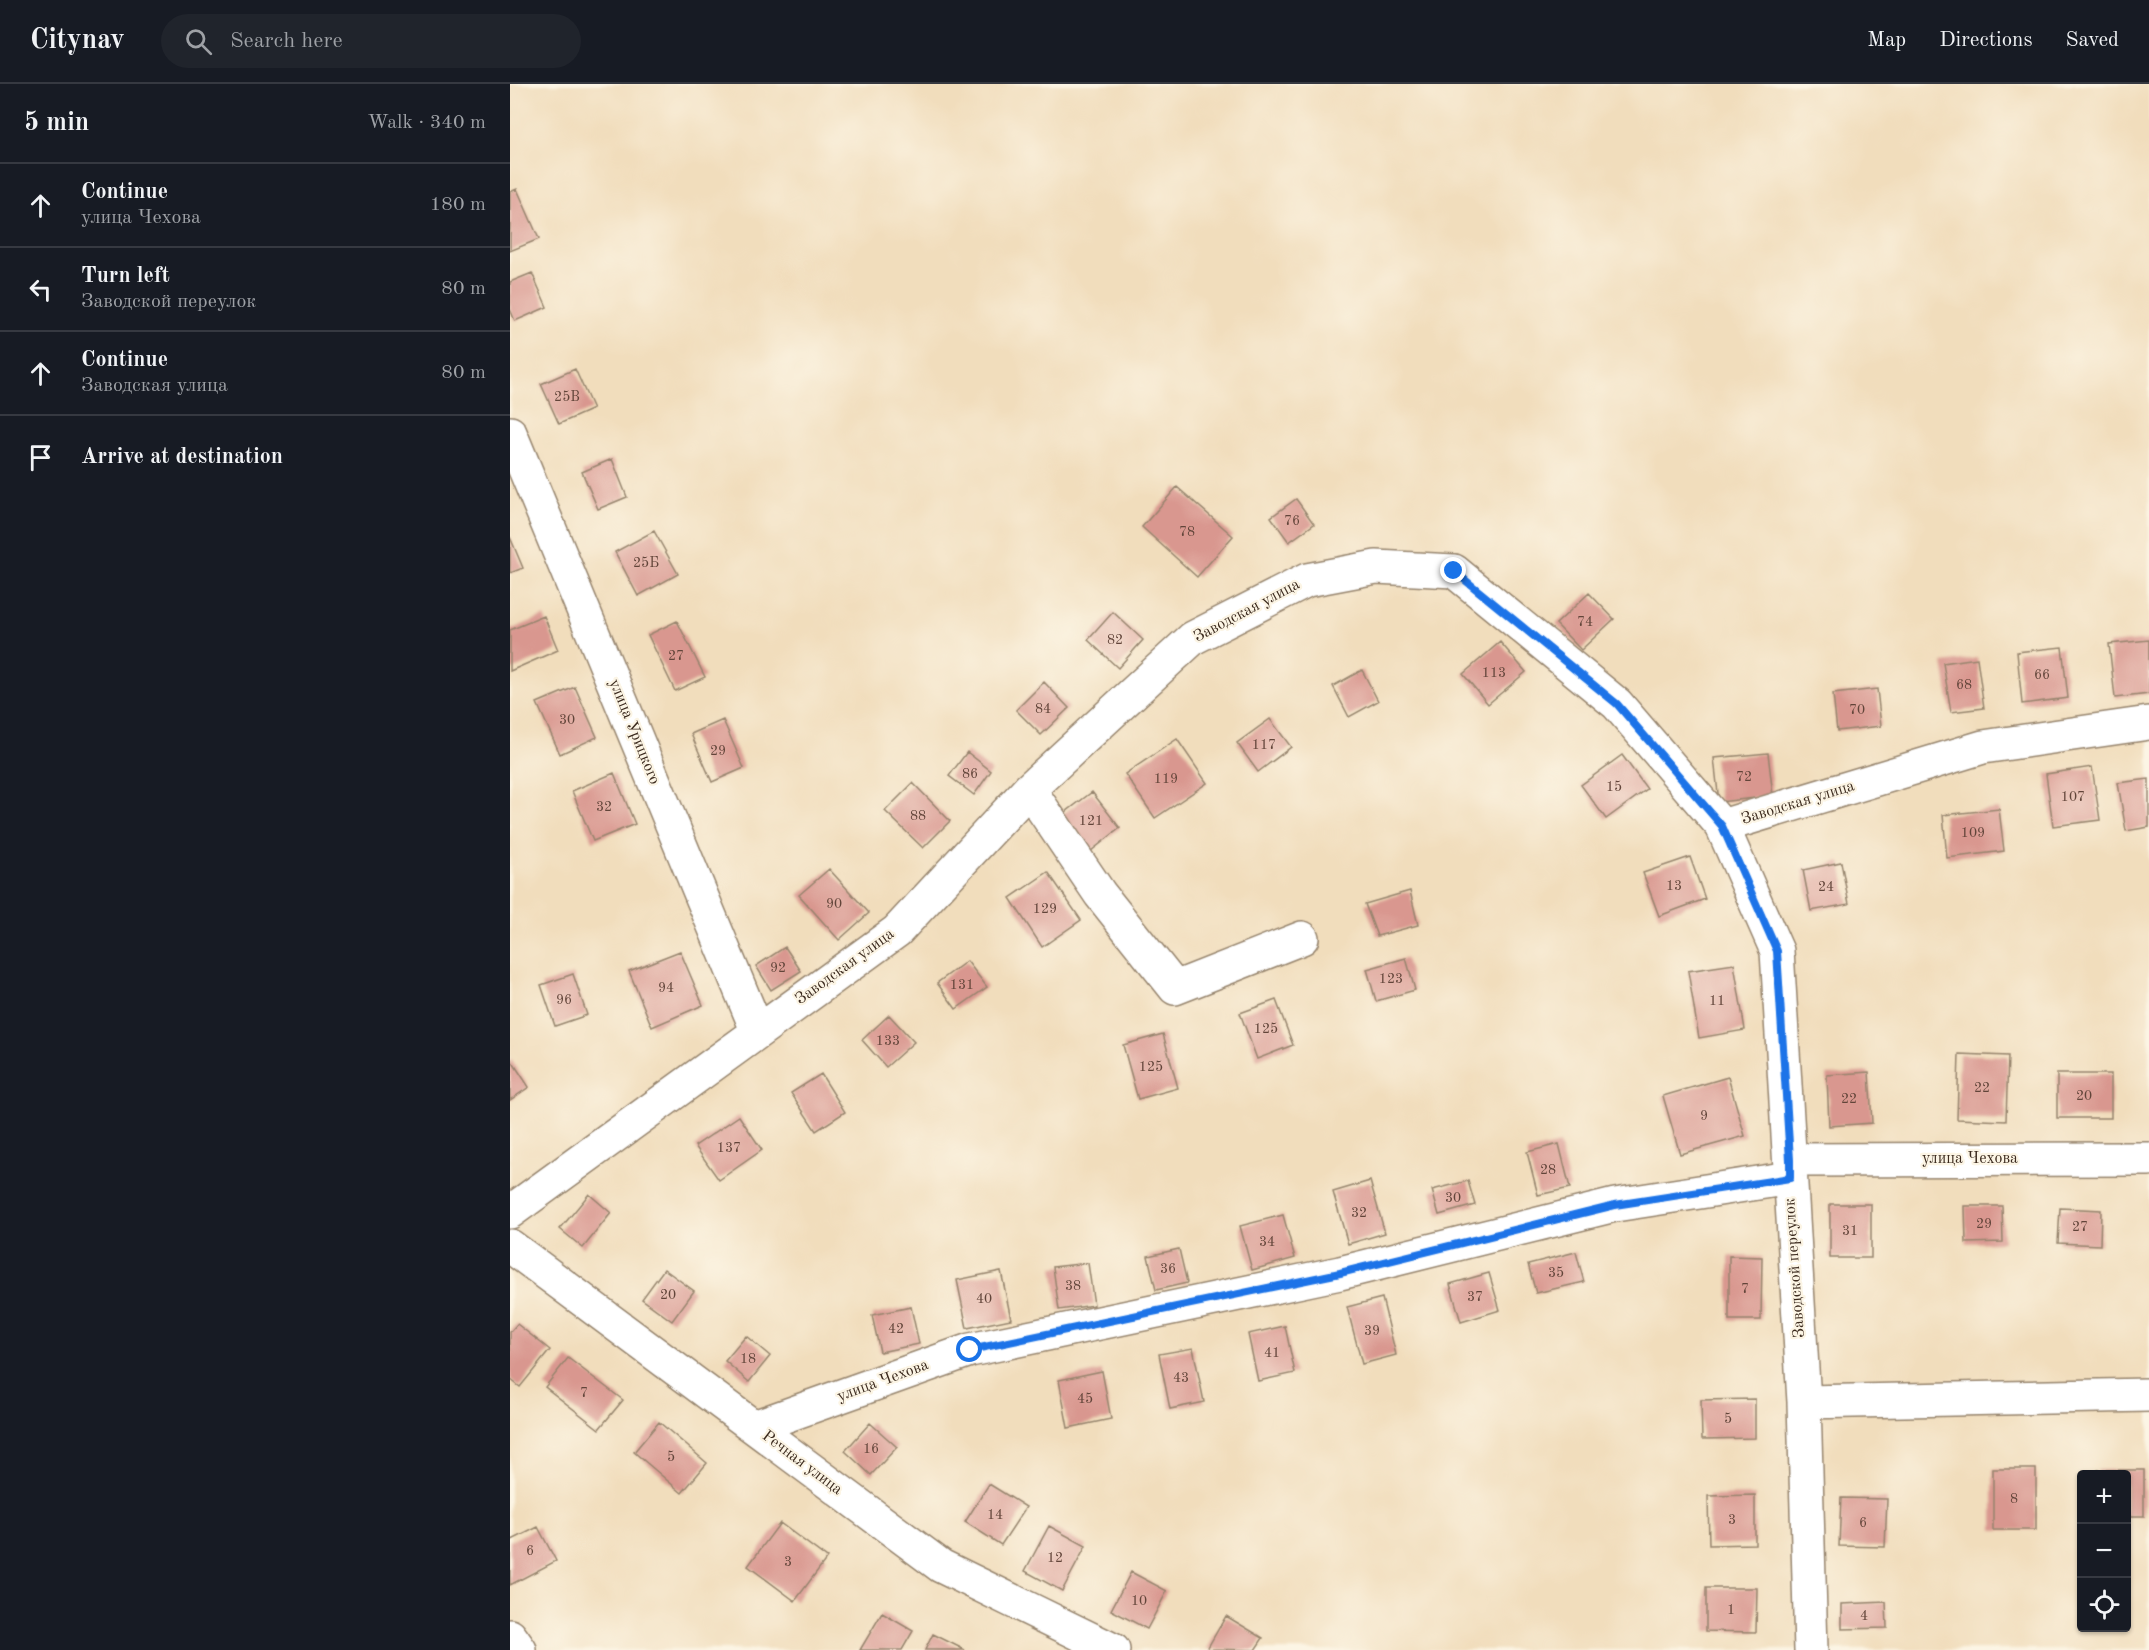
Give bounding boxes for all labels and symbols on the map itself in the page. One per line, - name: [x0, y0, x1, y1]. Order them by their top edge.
- house number: 25В: [554, 390, 580, 404]
- house number: 76: [1284, 514, 1300, 528]
- house number: 78: [1179, 525, 1195, 539]
- house number: 25Б: [633, 556, 659, 570]
- route end: [1440, 557, 1466, 583]
- street label: Заводская улица: [1191, 576, 1303, 646]
- house number: 74: [1577, 615, 1593, 629]
- house number: 82: [1107, 633, 1123, 647]
- house number: 27: [668, 649, 684, 663]
- house number: 113: [1482, 666, 1506, 680]
- house number: 66: [2034, 668, 2050, 682]
- street label: улица Урицкого: [606, 677, 662, 787]
- house number: 68: [1956, 678, 1972, 692]
- house number: 84: [1035, 702, 1051, 716]
- house number: 70: [1849, 703, 1865, 717]
- house number: 30: [559, 713, 575, 727]
- house number: 117: [1252, 738, 1276, 752]
- house number: 29: [710, 744, 726, 758]
- house number: 86: [962, 767, 978, 781]
- house number: 72: [1736, 770, 1752, 784]
- house number: 119: [1154, 772, 1178, 786]
- street label: Заводская улица: [1739, 778, 1857, 828]
- house number: 15: [1606, 780, 1622, 794]
- house number: 107: [2061, 790, 2085, 804]
- house number: 32: [596, 800, 612, 814]
- house number: 88: [910, 809, 926, 823]
- house number: 121: [1079, 814, 1103, 828]
- house number: 109: [1961, 826, 1985, 840]
- house number: 13: [1666, 879, 1682, 893]
- house number: 24: [1818, 880, 1834, 894]
- house number: 90: [826, 897, 842, 911]
- house number: 129: [1033, 902, 1057, 916]
- street label: Заводская улица: [793, 926, 897, 1008]
- house number: 92: [770, 961, 786, 975]
- house number: 123: [1379, 972, 1403, 986]
- house number: 131: [950, 978, 974, 992]
- house number: 94: [658, 981, 674, 995]
- house number: 96: [556, 993, 572, 1007]
- house number: 11: [1709, 994, 1725, 1008]
- house number: 125: [1254, 1022, 1278, 1036]
- house number: 133: [876, 1034, 900, 1048]
- house number: 125: [1139, 1060, 1163, 1074]
- house number: 22: [1974, 1081, 1990, 1095]
- house number: 20: [2076, 1089, 2092, 1103]
- house number: 22: [1841, 1092, 1857, 1106]
- house number: 9: [1700, 1109, 1708, 1123]
- house number: 137: [717, 1141, 741, 1155]
- street label: улица Чехова: [1922, 1151, 2018, 1167]
- house number: 28: [1540, 1163, 1556, 1177]
- house number: 30: [1445, 1191, 1461, 1205]
- street label: Заводской переулок: [1782, 1197, 1808, 1339]
- house number: 32: [1351, 1206, 1367, 1220]
- house number: 29: [1976, 1217, 1992, 1231]
- house number: 27: [2072, 1220, 2088, 1234]
- house number: 31: [1842, 1224, 1858, 1238]
- house number: 34: [1259, 1235, 1275, 1249]
- house number: 36: [1160, 1262, 1176, 1276]
- house number: 35: [1548, 1266, 1564, 1280]
- house number: 38: [1065, 1279, 1081, 1293]
- house number: 7: [1741, 1282, 1749, 1296]
- house number: 20: [660, 1288, 676, 1302]
- house number: 37: [1467, 1290, 1483, 1304]
- house number: 40: [976, 1292, 992, 1306]
- house number: 42: [888, 1322, 904, 1336]
- house number: 39: [1364, 1324, 1380, 1338]
- route start: [956, 1336, 982, 1362]
- house number: 41: [1264, 1346, 1280, 1360]
- house number: 18: [740, 1352, 756, 1366]
- street label: улица Чехова: [835, 1357, 931, 1405]
- house number: 43: [1173, 1371, 1189, 1385]
- house number: 7: [580, 1386, 588, 1400]
- house number: 45: [1077, 1392, 1093, 1406]
- house number: 5: [1724, 1412, 1732, 1426]
- street label: Речная улица: [759, 1428, 845, 1498]
- house number: 16: [863, 1442, 879, 1456]
- house number: 5: [667, 1450, 675, 1464]
- house number: 8: [2010, 1492, 2018, 1506]
- house number: 14: [987, 1508, 1003, 1522]
- house number: 3: [1728, 1513, 1736, 1527]
- house number: 6: [1859, 1516, 1867, 1530]
- house number: 6: [526, 1544, 534, 1558]
- house number: 12: [1047, 1551, 1063, 1565]
- house number: 3: [784, 1555, 792, 1569]
- house number: 10: [1131, 1594, 1147, 1608]
- house number: 1: [1727, 1603, 1735, 1617]
- house number: 4: [1860, 1609, 1868, 1623]

